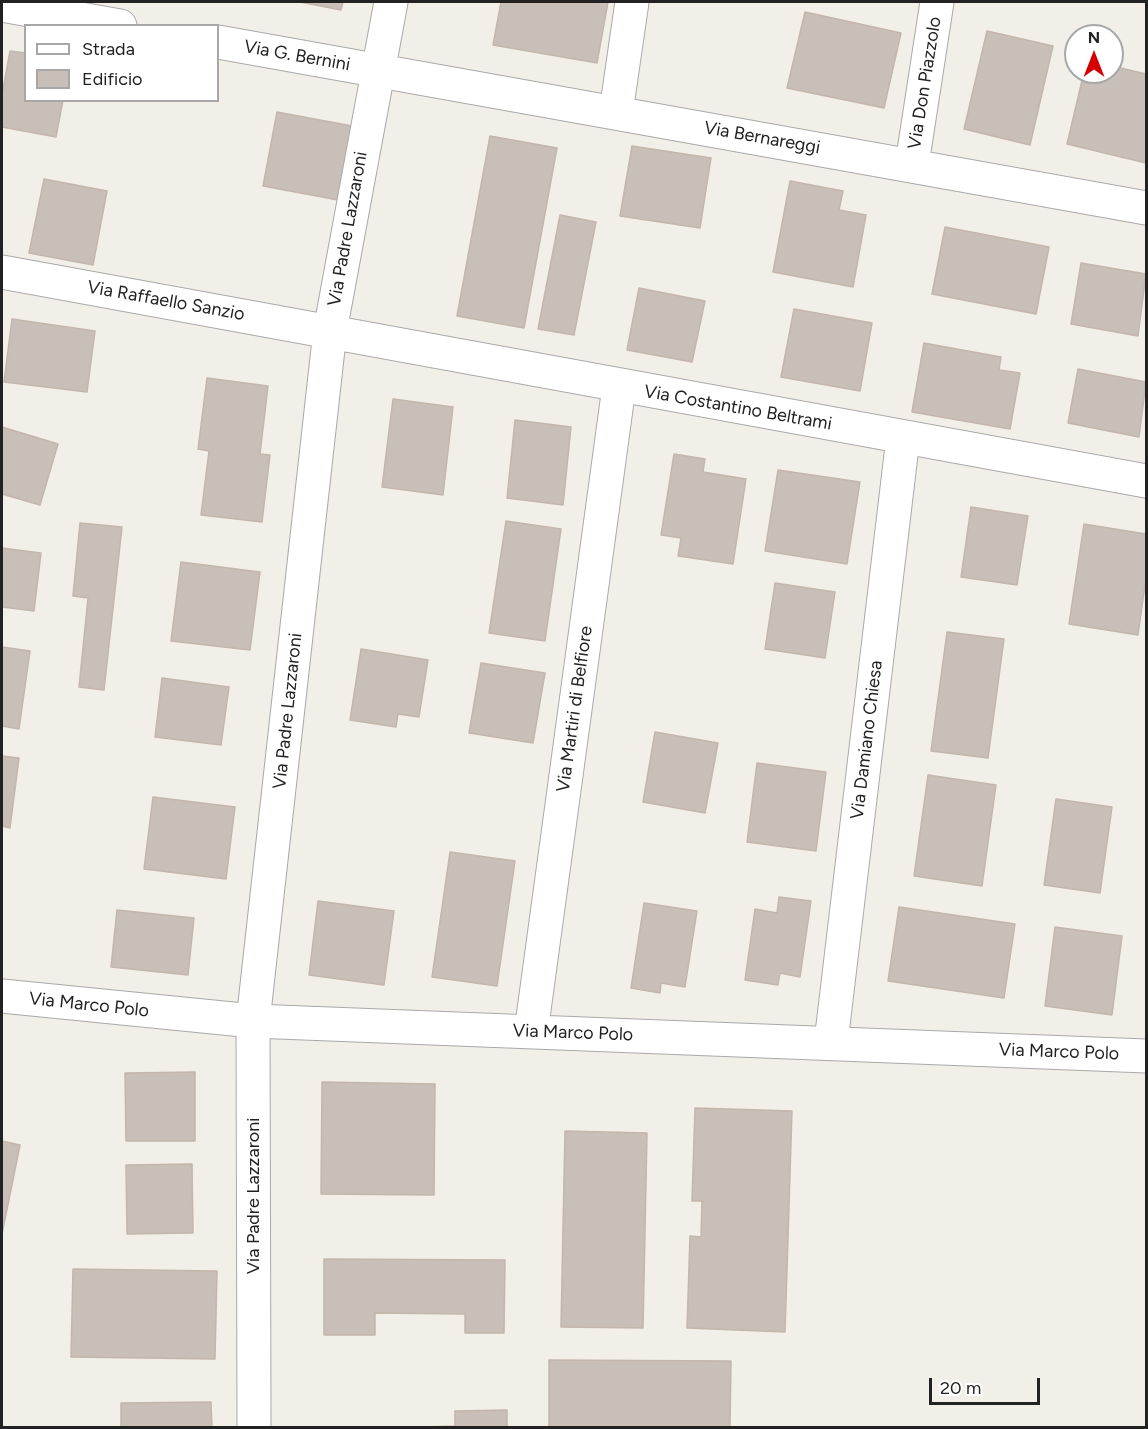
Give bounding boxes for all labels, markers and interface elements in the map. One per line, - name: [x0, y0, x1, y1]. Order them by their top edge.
- street label: Via Don Piazzolo: [904, 15, 946, 151]
- legend: [24, 24, 219, 102]
- north arrow: [1064, 24, 1124, 84]
- text: N: [1088, 28, 1100, 47]
- street label: Via G. Bernini: [242, 36, 352, 76]
- text: Strada: [82, 38, 135, 60]
- text: Edificio: [82, 68, 143, 90]
- street label: Via Bernareggi: [702, 117, 822, 159]
- street label: Via Padre Lazzaroni: [324, 150, 372, 308]
- street label: Via Raffaello Sanzio: [86, 277, 246, 325]
- street label: Via Costantino Beltrami: [642, 381, 834, 435]
- street label: Via Martiri di Belfiore: [553, 625, 597, 793]
- street label: Via Padre Lazzaroni: [269, 632, 307, 790]
- street label: Via Damiano Chiesa: [847, 659, 887, 821]
- street label: Via Marco Polo: [28, 988, 150, 1022]
- street label: Via Marco Polo: [512, 1020, 634, 1046]
- street label: Via Marco Polo: [998, 1039, 1120, 1065]
- street label: Via Padre Lazzaroni: [243, 1118, 265, 1274]
- scale bar: [932, 1366, 1043, 1404]
- text: 20 m: [940, 1377, 981, 1399]

